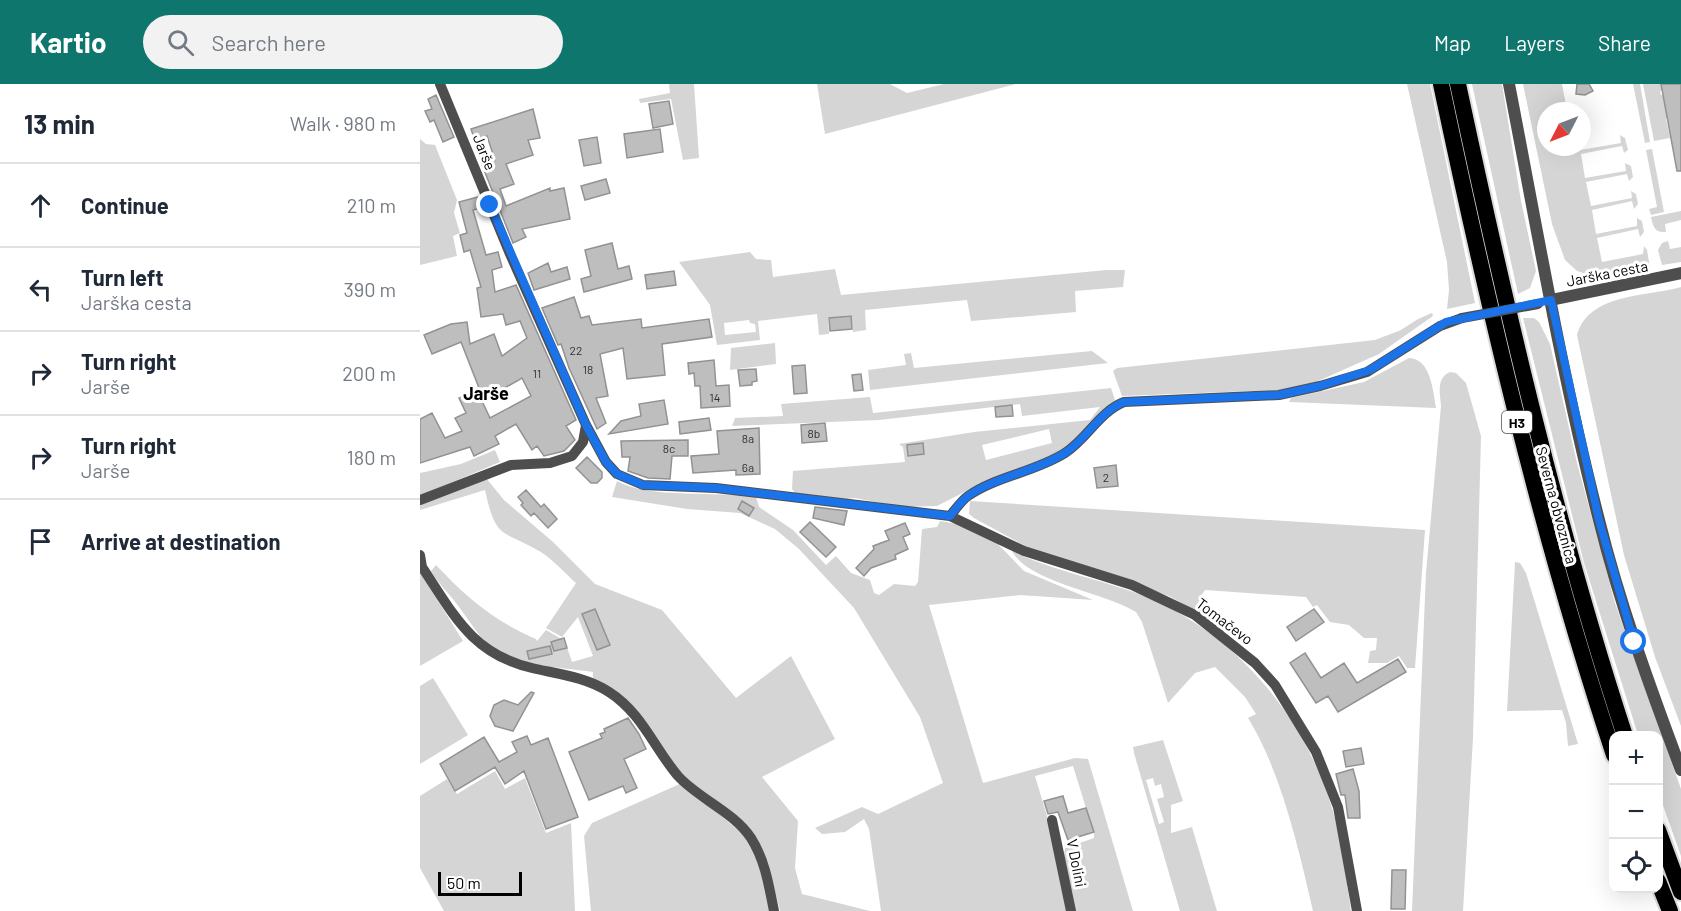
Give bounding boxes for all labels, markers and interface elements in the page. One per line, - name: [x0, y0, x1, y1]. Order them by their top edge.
- search box: [143, 15, 563, 69]
- text: Kartio: [30, 25, 107, 59]
- icon: search: [164, 26, 197, 59]
- text: Search here: [212, 29, 326, 55]
- text: Map: [1434, 30, 1471, 55]
- text: Layers: [1504, 30, 1565, 55]
- text: Share: [1598, 30, 1651, 55]
- north arrow: [1537, 102, 1591, 156]
- text: 13 min: [24, 108, 95, 139]
- text: Walk · 980 m: [290, 111, 396, 135]
- street label: Jarše: [470, 131, 500, 173]
- icon: ahead: [24, 189, 57, 222]
- route end: [476, 191, 502, 217]
- text: Continue: [81, 192, 169, 218]
- text: 210 m: [347, 193, 396, 217]
- street label: Jarška cesta: [1565, 256, 1649, 290]
- text: Turn left: [81, 264, 164, 290]
- icon: left: [24, 273, 57, 306]
- text: 390 m: [343, 277, 396, 301]
- text: Jarška cesta: [81, 290, 192, 314]
- house number: 22: [570, 343, 582, 357]
- text: Turn right: [81, 348, 176, 374]
- icon: right: [24, 357, 57, 390]
- text: 200 m: [342, 361, 396, 385]
- house number: 18: [583, 362, 593, 376]
- house number: 11: [533, 366, 541, 380]
- text: Jarše: [81, 374, 130, 398]
- district label: Jarše: [463, 382, 509, 404]
- house number: 14: [710, 390, 720, 404]
- road number: H3: [1502, 411, 1532, 433]
- house number: 8b: [808, 426, 820, 440]
- house number: 8a: [742, 431, 754, 445]
- text: Turn right: [81, 432, 176, 458]
- icon: right: [24, 441, 57, 474]
- house number: 8c: [663, 441, 675, 455]
- street label: Severna obvoznica: [1533, 444, 1581, 566]
- text: 180 m: [347, 445, 396, 469]
- text: Jarše: [81, 458, 130, 482]
- house number: 6a: [742, 460, 754, 474]
- house number: 2: [1103, 470, 1109, 484]
- icon: arrive: [24, 525, 57, 558]
- text: Arrive at destination: [81, 528, 280, 554]
- street label: Tomačevo: [1193, 594, 1257, 648]
- route start: [1620, 628, 1646, 654]
- map controls: [1609, 731, 1663, 893]
- button: +: [1609, 731, 1663, 785]
- button: −: [1609, 785, 1663, 839]
- street label: V Dolini: [1064, 837, 1090, 889]
- button: locate: [1609, 839, 1663, 893]
- scale bar: [438, 869, 522, 896]
- text: 50 m: [447, 873, 481, 892]

